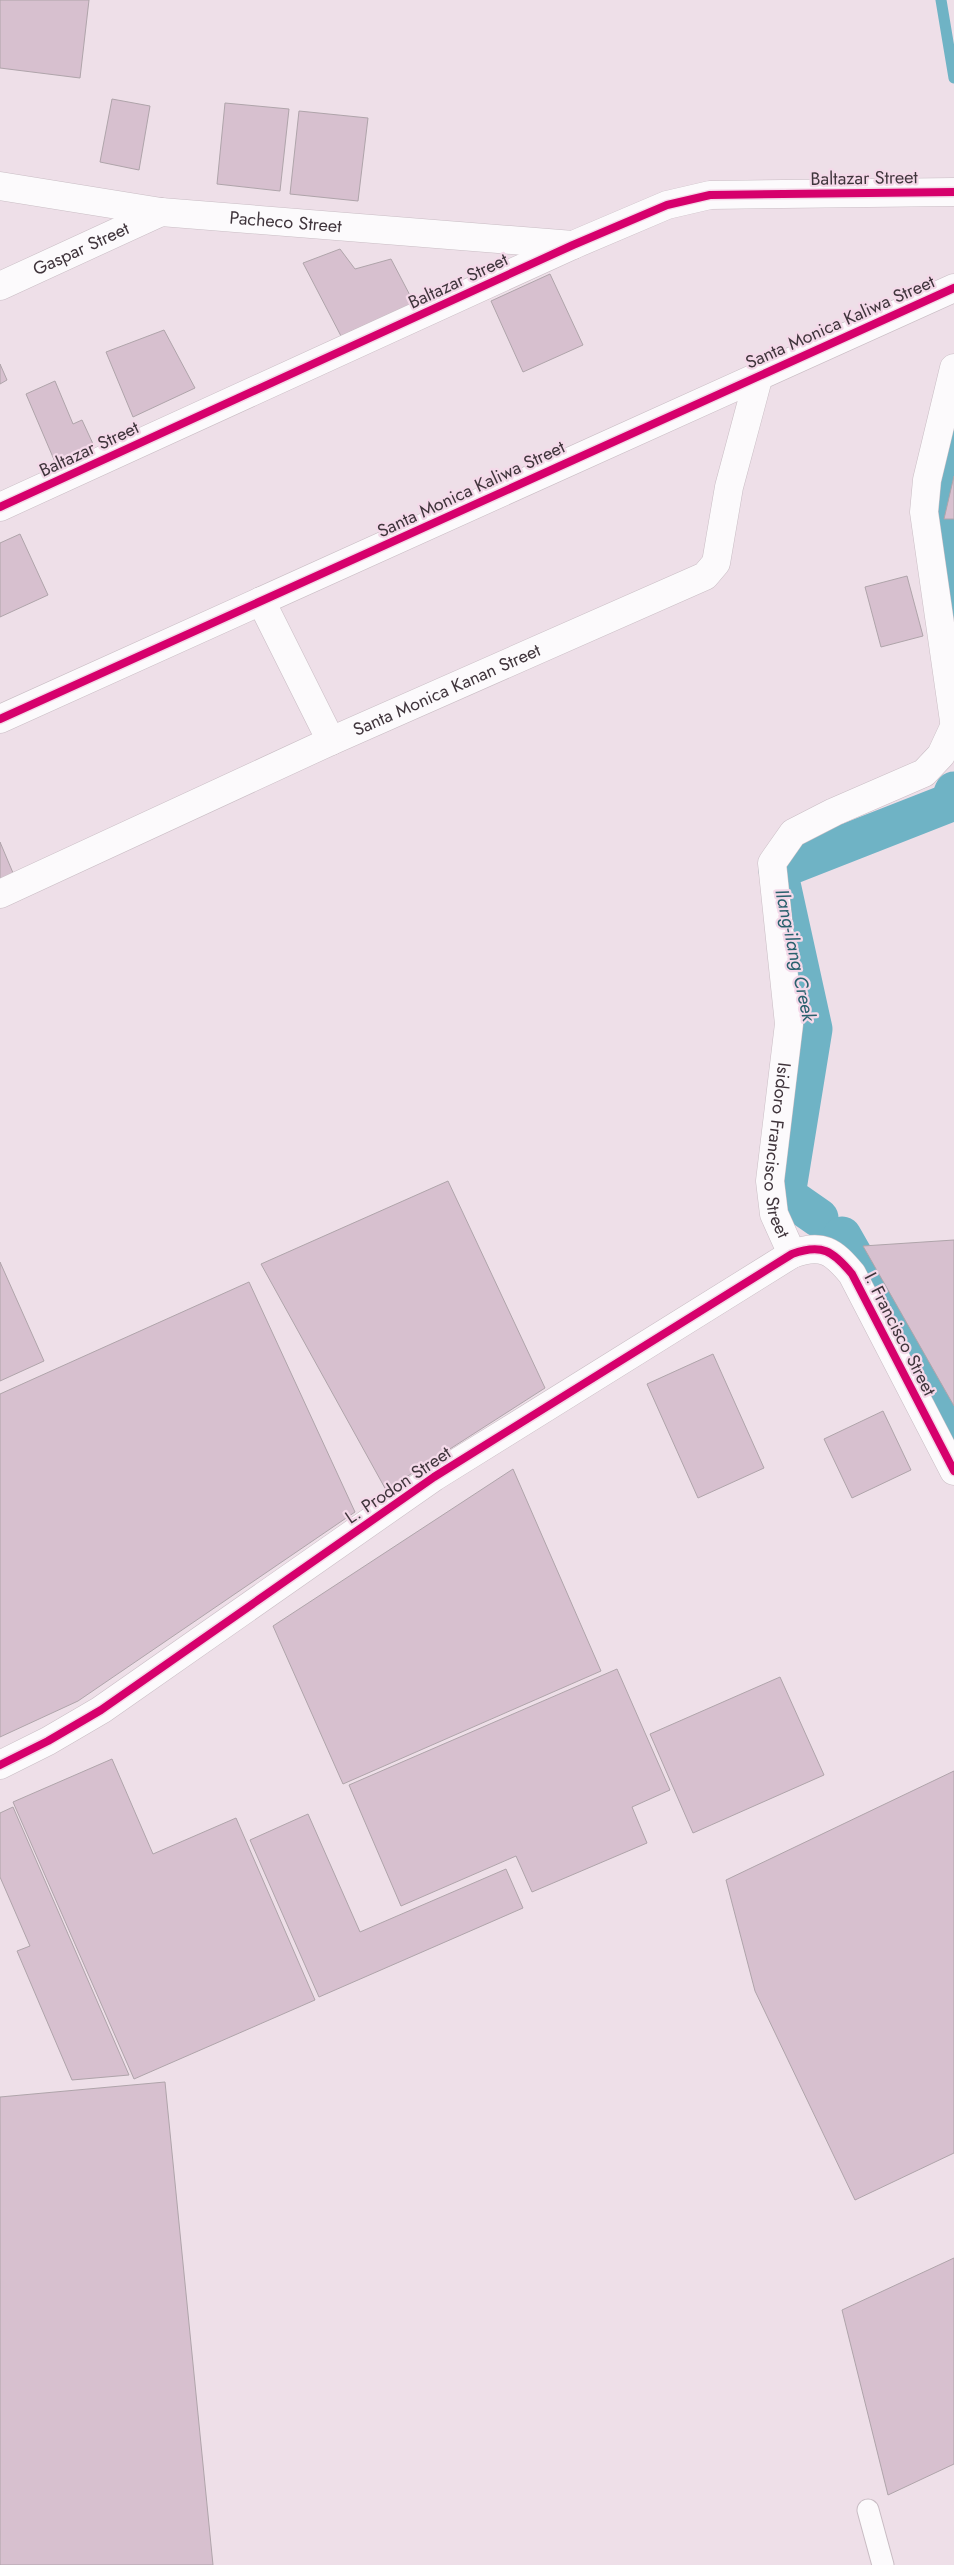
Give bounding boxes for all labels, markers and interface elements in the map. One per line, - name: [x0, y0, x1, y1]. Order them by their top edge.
- street label: Baltazar Street: [810, 164, 919, 192]
- street label: Pacheco Street: [229, 205, 343, 239]
- street label: Gaspar Street: [28, 215, 134, 282]
- street label: Baltazar Street: [404, 246, 513, 315]
- street label: Santa Monica Kaliwa Street: [741, 268, 939, 375]
- street label: Baltazar Street: [35, 414, 144, 483]
- street label: Santa Monica Kaliwa Street: [373, 434, 570, 544]
- street label: Santa Monica Kanan Street: [349, 637, 545, 743]
- water label: Ilang-ilang Creek: [768, 886, 823, 1025]
- street label: Isidoro Francisco Street: [757, 1061, 797, 1243]
- street label: I. Francisco Street: [858, 1268, 943, 1401]
- street label: L. Prodon Street: [340, 1440, 457, 1530]

